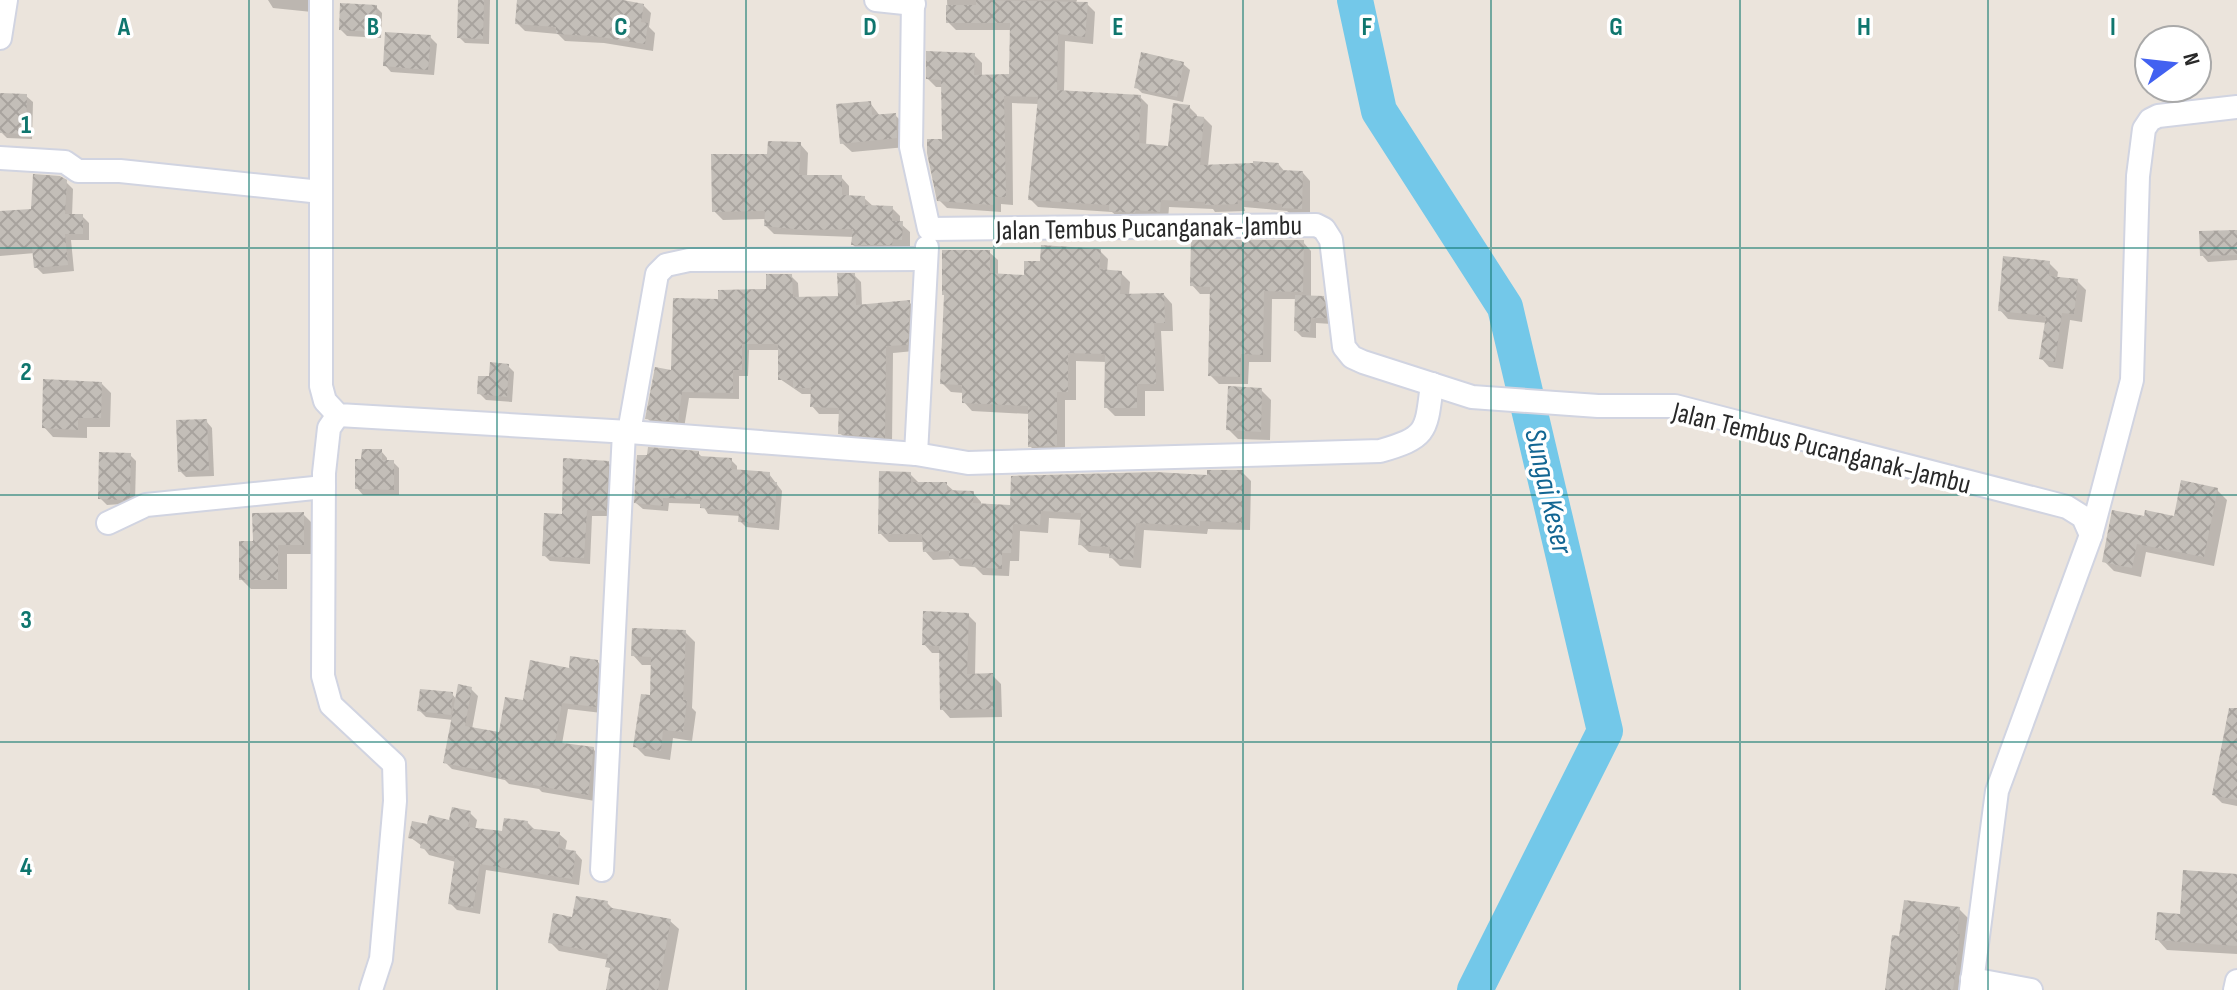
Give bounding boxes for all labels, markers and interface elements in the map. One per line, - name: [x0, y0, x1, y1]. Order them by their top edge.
- text: A: [117, 12, 131, 43]
- text: B: [367, 12, 379, 43]
- text: C: [614, 12, 628, 43]
- text: D: [863, 12, 877, 43]
- text: E: [1112, 12, 1124, 43]
- text: F: [1362, 12, 1373, 43]
- text: G: [1609, 12, 1623, 43]
- text: H: [1857, 12, 1871, 43]
- text: I: [2110, 12, 2116, 43]
- north arrow: [2133, 24, 2213, 104]
- text: N: [2176, 50, 2205, 68]
- text: 1: [21, 110, 31, 141]
- street label: Jalan Tembus Pucanganak-Jambu: [995, 209, 1302, 248]
- text: 2: [20, 357, 32, 388]
- street label: Jalan Tembus Pucanganak-Jambu: [1668, 395, 1974, 502]
- water label: Sungai Keser: [1516, 425, 1580, 559]
- text: 3: [20, 605, 32, 636]
- text: 4: [20, 852, 32, 883]

